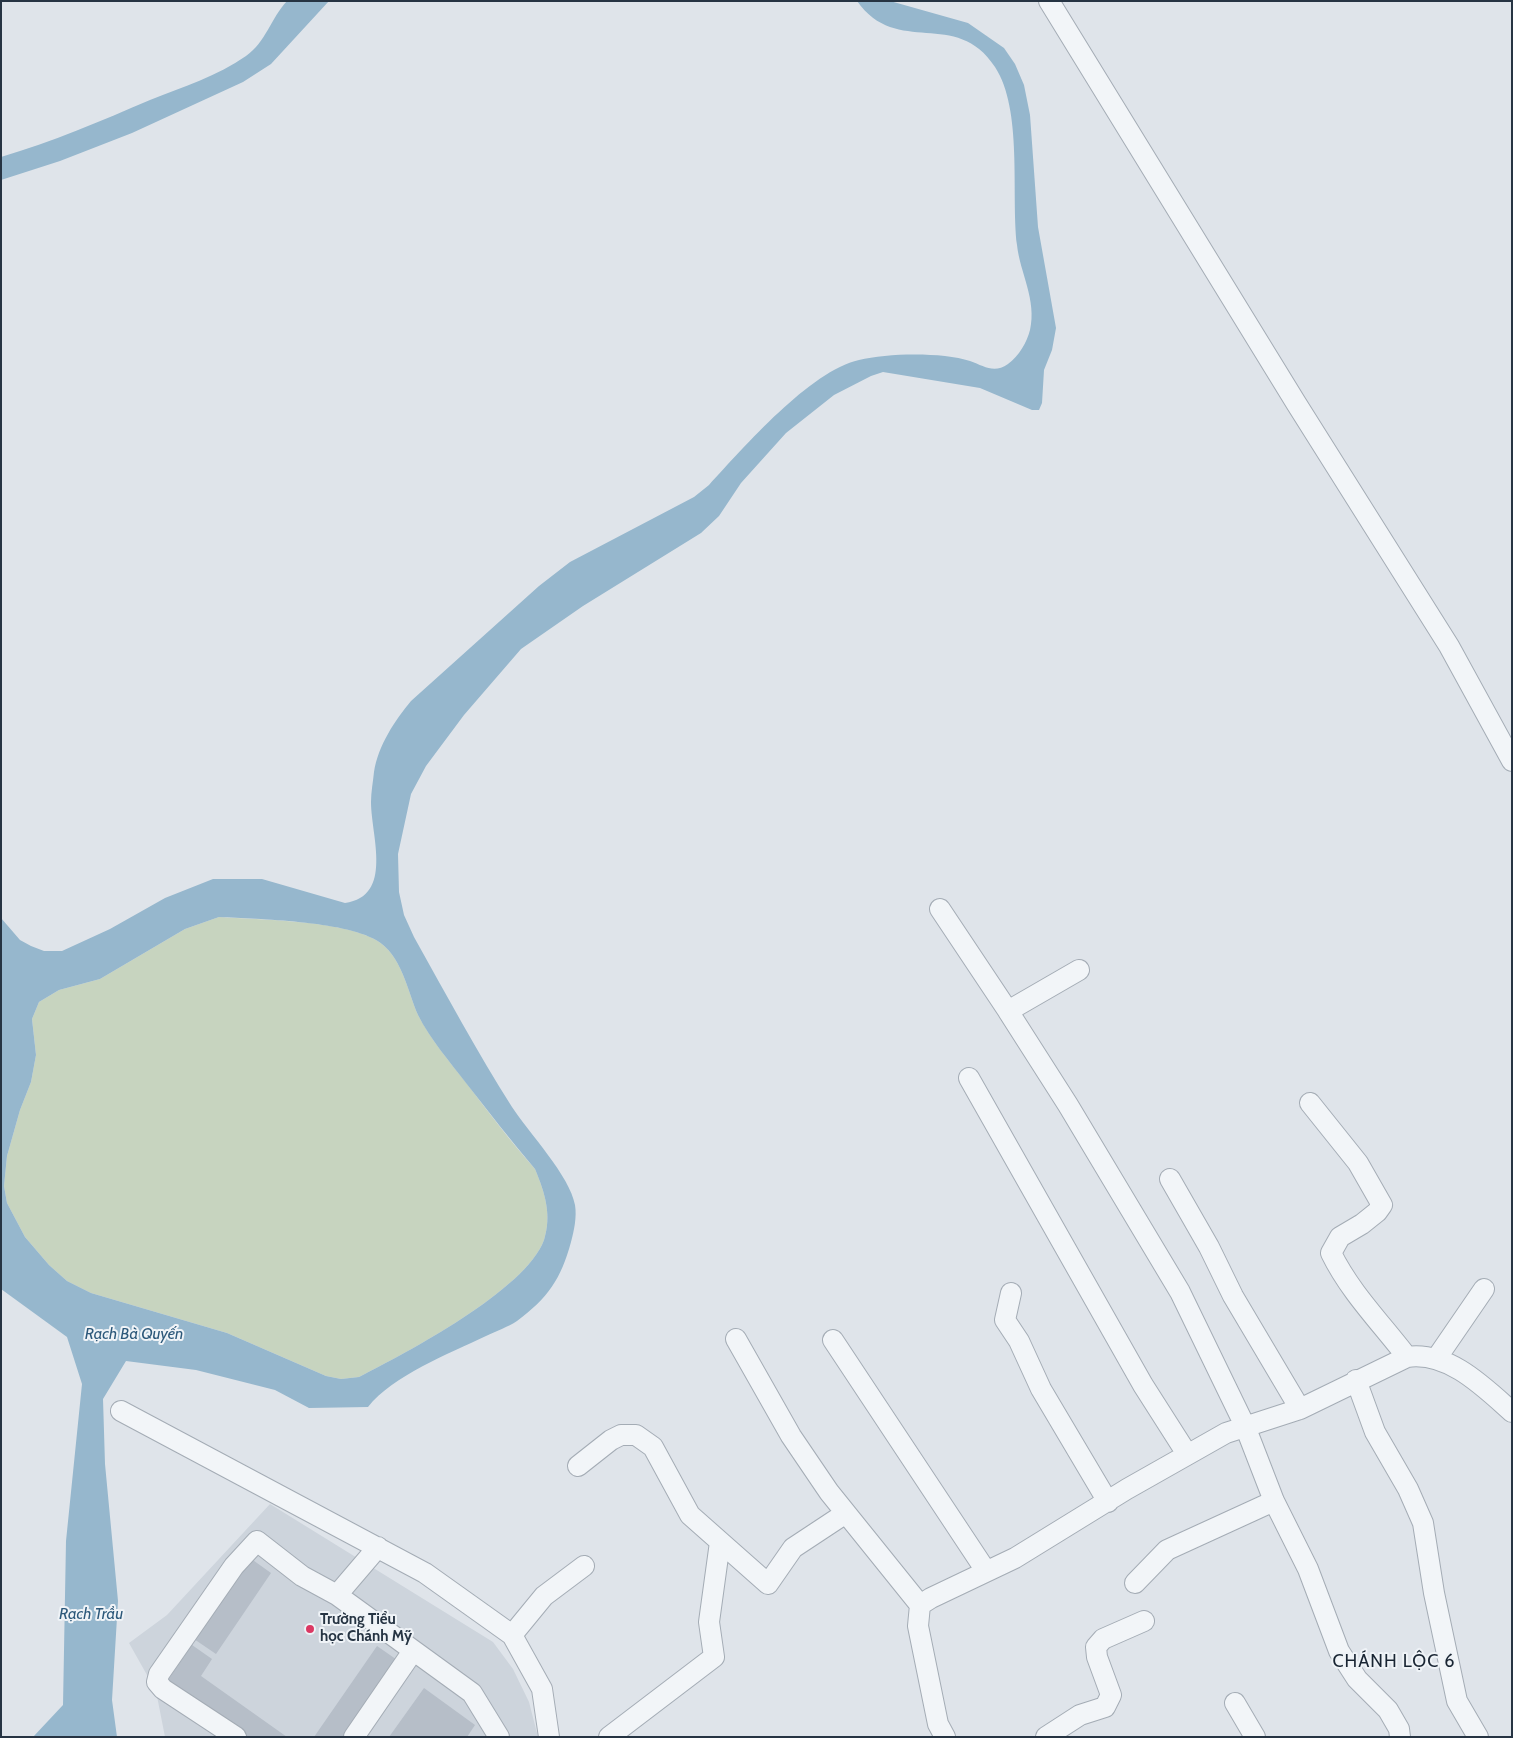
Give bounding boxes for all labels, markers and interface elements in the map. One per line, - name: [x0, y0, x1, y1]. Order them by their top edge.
- water label: Rạch Bà Quyến: [85, 1324, 183, 1344]
- water label: Rạch Trầu: [59, 1604, 123, 1624]
- place label: Trường Tiểu học Chánh Mỹ: [320, 1611, 412, 1646]
- marker: Trường Tiểu học Chánh Mỹ: [304, 1623, 316, 1635]
- district label: CHÁNH LỘC 6: [1331, 1651, 1457, 1673]

